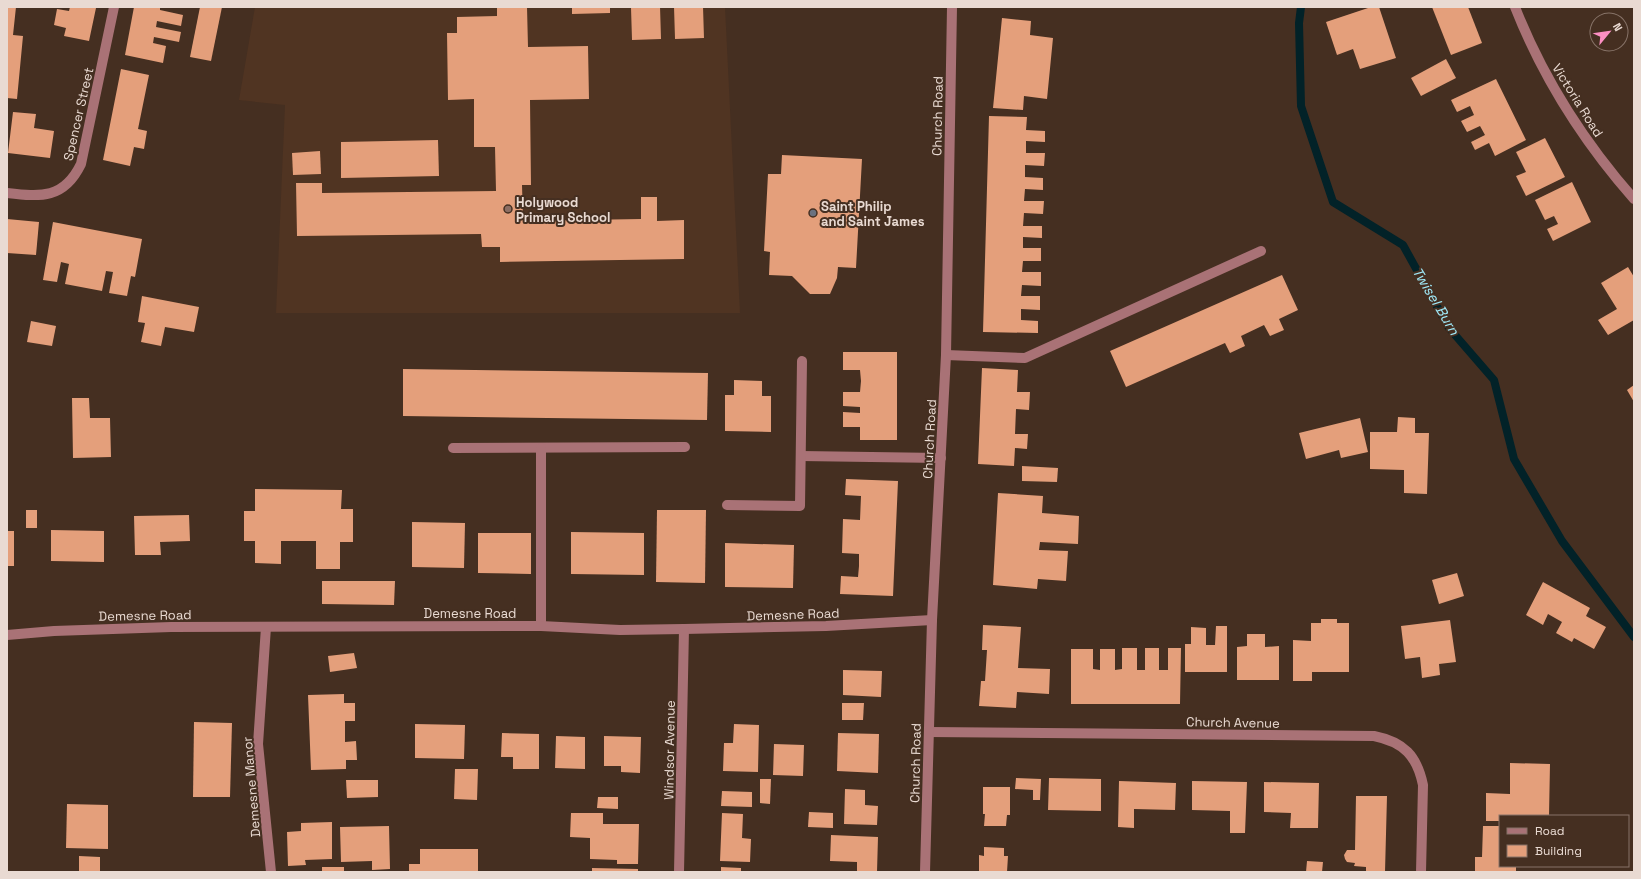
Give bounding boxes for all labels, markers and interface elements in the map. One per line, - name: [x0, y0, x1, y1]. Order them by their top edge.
- north arrow: [1589, 12, 1629, 52]
- text: N: [1610, 21, 1626, 34]
- street label: Victoria Road: [1548, 60, 1607, 140]
- street label: Spencer Street: [59, 66, 98, 163]
- street label: Church Road: [928, 76, 947, 156]
- place label: Holywood Primary School: [516, 194, 610, 226]
- place label: Saint Philip and Saint James: [821, 198, 925, 230]
- marker: Holywood Primary School: [503, 204, 513, 214]
- marker: Saint Philip and Saint James: [808, 208, 818, 218]
- water label: Twisel Burn: [1409, 264, 1464, 339]
- street label: Church Road: [919, 399, 940, 479]
- street label: Demesne Road: [746, 604, 840, 625]
- street label: Demesne Road: [424, 605, 516, 622]
- street label: Demesne Road: [98, 606, 192, 625]
- street label: Windsor Avenue: [660, 700, 679, 800]
- street label: Church Avenue: [1186, 713, 1280, 732]
- street label: Church Road: [906, 723, 925, 803]
- street label: Demesne Manor: [239, 736, 264, 838]
- legend: [1499, 815, 1629, 867]
- text: Road: [1535, 823, 1564, 839]
- text: Building: [1535, 843, 1582, 859]

